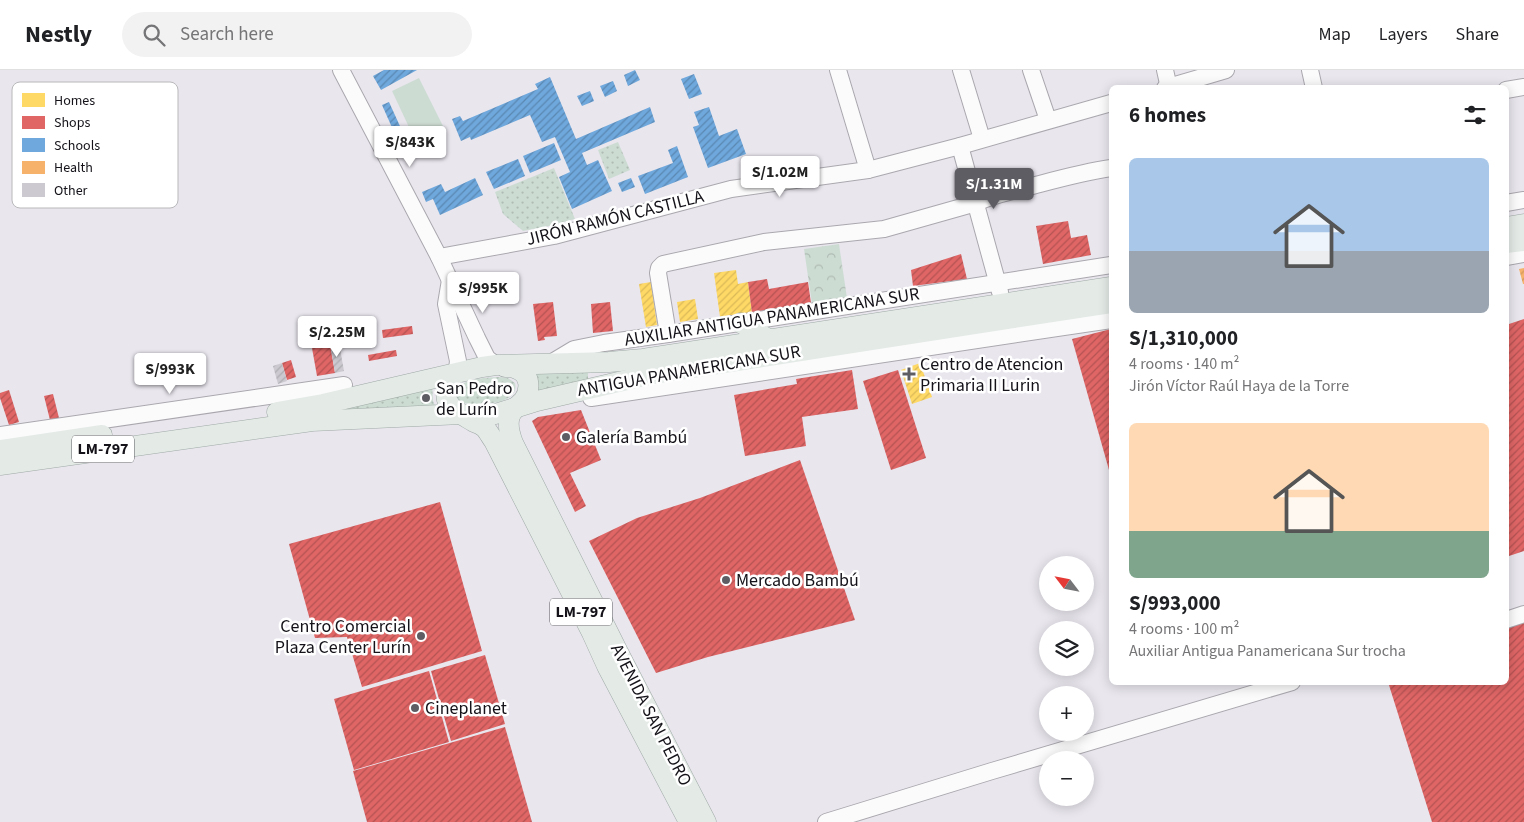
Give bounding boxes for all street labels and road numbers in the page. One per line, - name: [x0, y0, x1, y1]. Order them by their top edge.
- street label: JIRÓN RAMÓN CASTILLA: [524, 184, 707, 252]
- street label: AUXILIAR ANTIGUA PANAMERICANA SUR: [623, 281, 921, 353]
- street label: ANTIGUA PANAMERICANA SUR: [575, 339, 803, 403]
- road number: LM-797: [72, 436, 134, 462]
- road number: LM-797: [550, 598, 612, 626]
- street label: AVENIDA SAN PEDRO: [604, 640, 698, 790]

